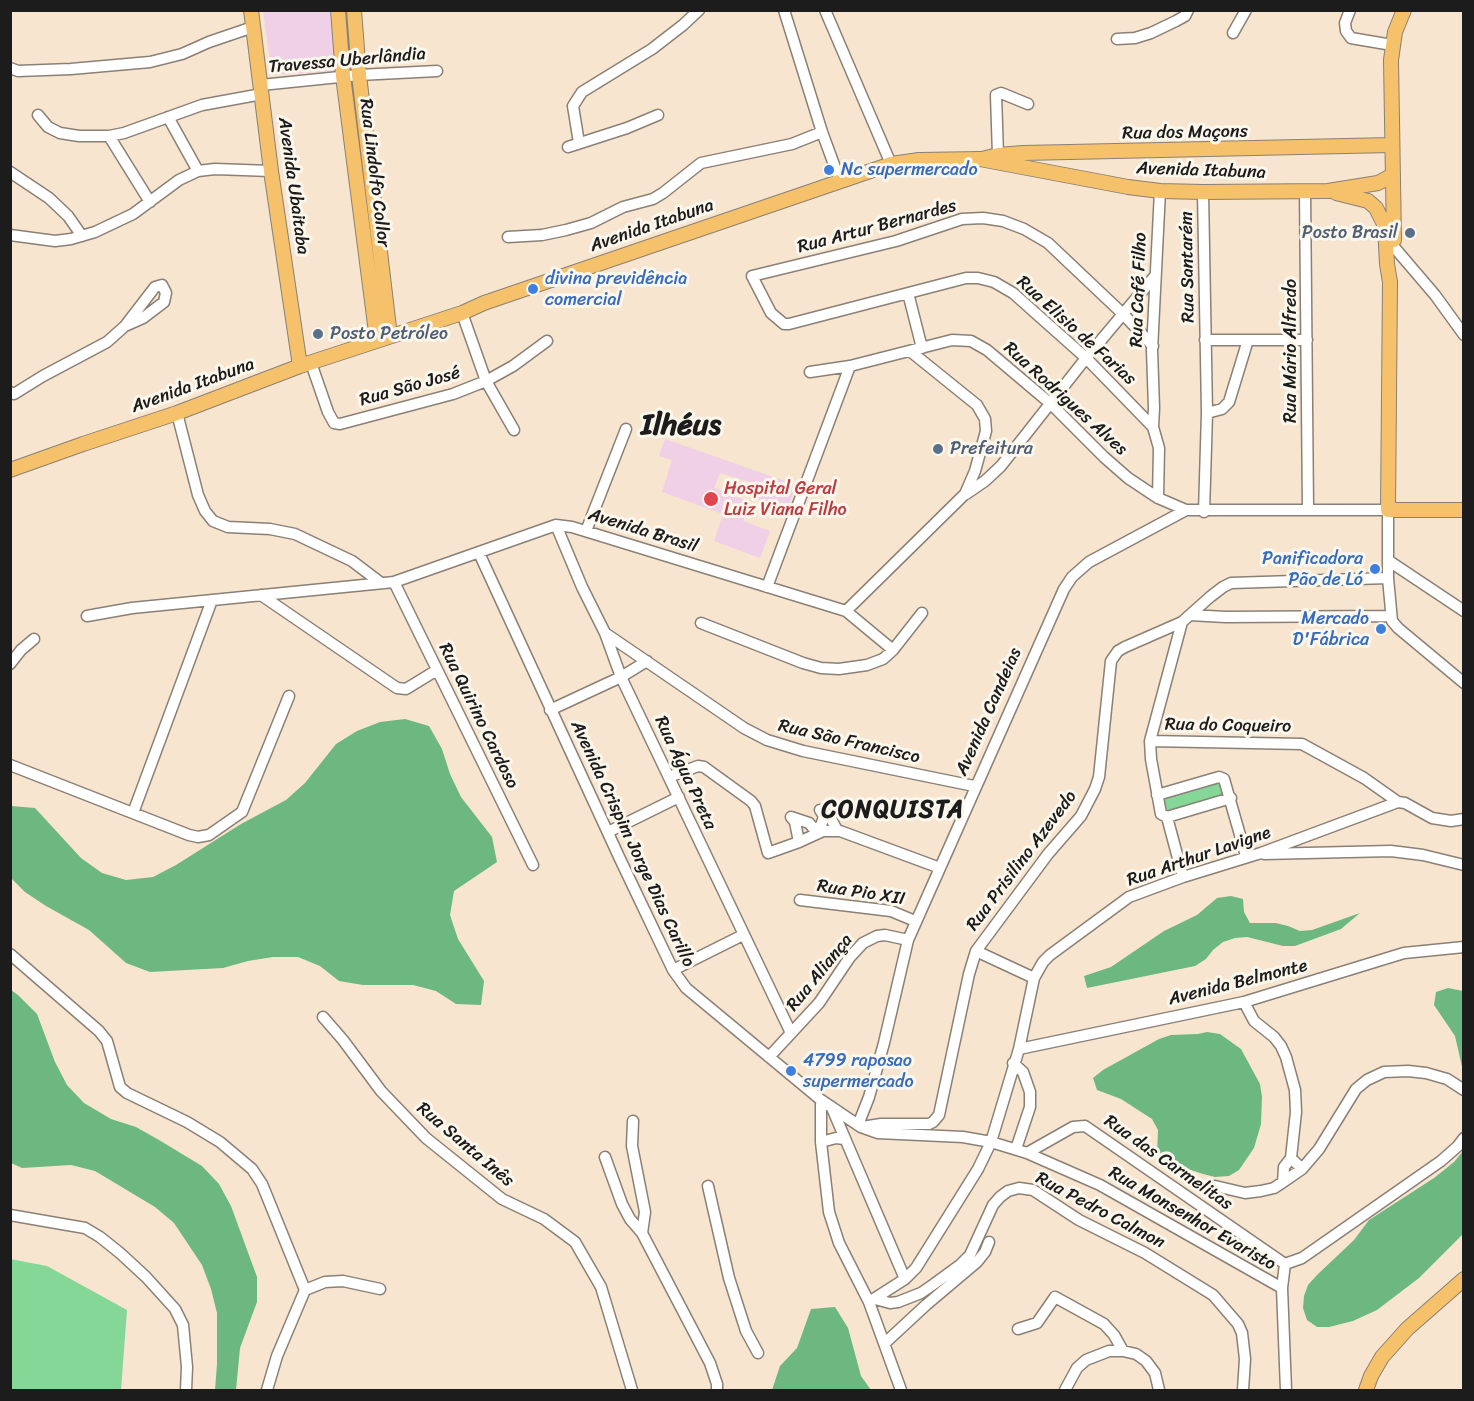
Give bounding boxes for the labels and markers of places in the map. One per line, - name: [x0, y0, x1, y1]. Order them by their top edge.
- place label: Nc supermercado: [841, 159, 978, 181]
- marker: Nc supermercado: [822, 163, 836, 177]
- place label: Posto Brasil: [1302, 222, 1398, 244]
- marker: Posto Brasil: [1403, 226, 1417, 240]
- place label: divina previdência comercial: [545, 268, 687, 310]
- marker: divina previdência comercial: [526, 282, 540, 296]
- place label: Posto Petróleo: [330, 323, 448, 345]
- marker: Posto Petróleo: [311, 327, 325, 341]
- place label: Prefeitura: [950, 438, 1033, 460]
- marker: Prefeitura: [931, 442, 945, 456]
- place label: Hospital Geral Luiz Viana Filho: [724, 478, 847, 520]
- marker: Hospital Geral Luiz Viana Filho: [702, 490, 720, 508]
- place label: Panificadora Pão de Ló: [1262, 548, 1363, 590]
- marker: Panificadora Pão de Ló: [1368, 562, 1382, 576]
- place label: Mercado D'Fábrica: [1292, 608, 1369, 650]
- marker: Mercado D'Fábrica: [1374, 622, 1388, 636]
- place label: 4799 raposao supermercado: [803, 1050, 914, 1092]
- marker: 4799 raposao supermercado: [784, 1064, 798, 1078]

